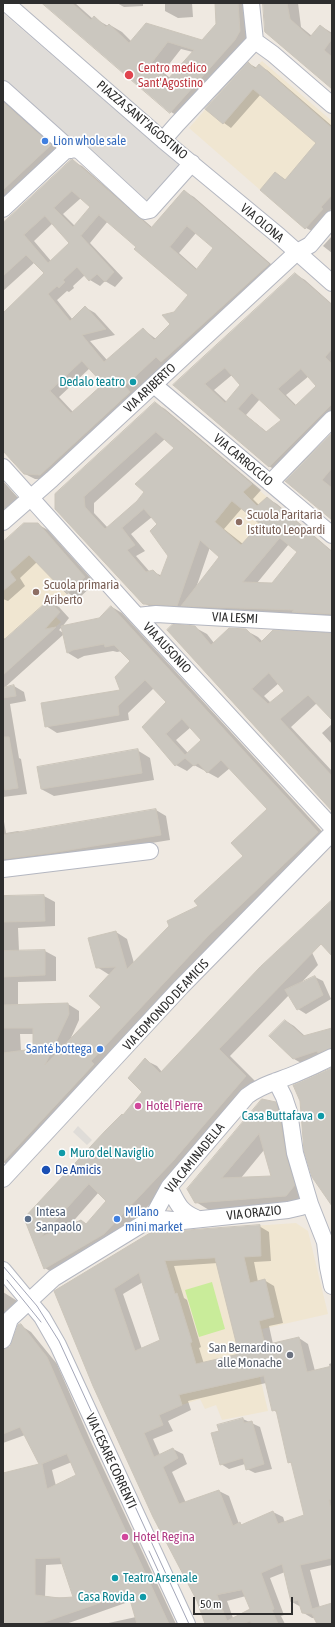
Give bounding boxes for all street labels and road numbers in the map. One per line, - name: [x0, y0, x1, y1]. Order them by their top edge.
- street label: PIAZZA SANT'AGOSTINO: [93, 77, 191, 163]
- street label: VIA OLONA: [237, 200, 287, 246]
- street label: VIA ARIBERTO: [121, 360, 179, 416]
- street label: VIA CARROCCIO: [210, 431, 276, 489]
- street label: VIA LESMI: [212, 609, 258, 627]
- street label: VIA AUSONIO: [140, 619, 194, 677]
- street label: VIA EDMONDO DE AMICIS: [120, 956, 212, 1054]
- street label: VIA CAMINADELLA: [162, 1120, 228, 1196]
- street label: VIA ORAZIO: [226, 1202, 282, 1224]
- street label: VIA CESARE CORRENTI: [82, 1411, 140, 1511]

